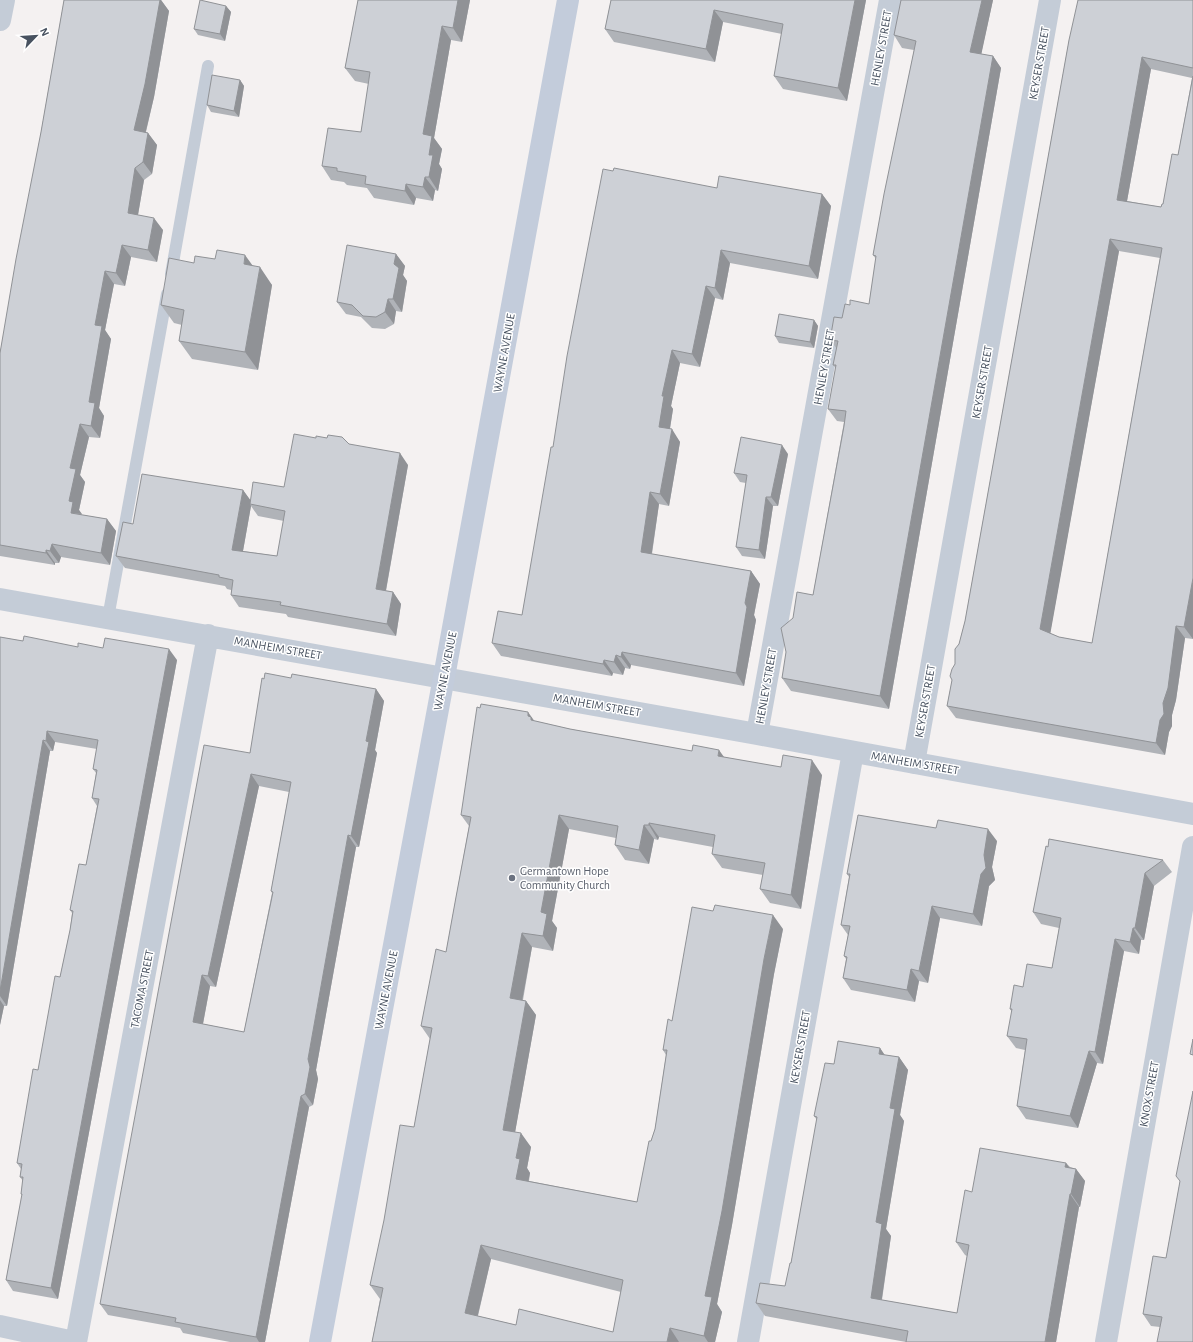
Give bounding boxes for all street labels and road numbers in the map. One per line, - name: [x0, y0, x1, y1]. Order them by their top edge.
- street label: HENLEY STREET: [868, 9, 894, 87]
- street label: KEYSER STREET: [1027, 25, 1051, 101]
- street label: WAYNE AVENUE: [491, 312, 517, 393]
- street label: HENLEY STREET: [811, 328, 837, 406]
- street label: KEYSER STREET: [970, 344, 994, 420]
- street label: WAYNE AVENUE: [431, 630, 459, 711]
- street label: MANHEIM STREET: [233, 634, 323, 662]
- street label: HENLEY STREET: [753, 647, 779, 725]
- street label: KEYSER STREET: [913, 663, 937, 739]
- street label: MANHEIM STREET: [552, 691, 642, 719]
- street label: MANHEIM STREET: [870, 749, 960, 777]
- street label: TACOMA STREET: [129, 949, 156, 1029]
- street label: WAYNE AVENUE: [372, 949, 400, 1030]
- street label: KEYSER STREET: [788, 1009, 812, 1085]
- street label: KNOX STREET: [1137, 1060, 1161, 1128]

